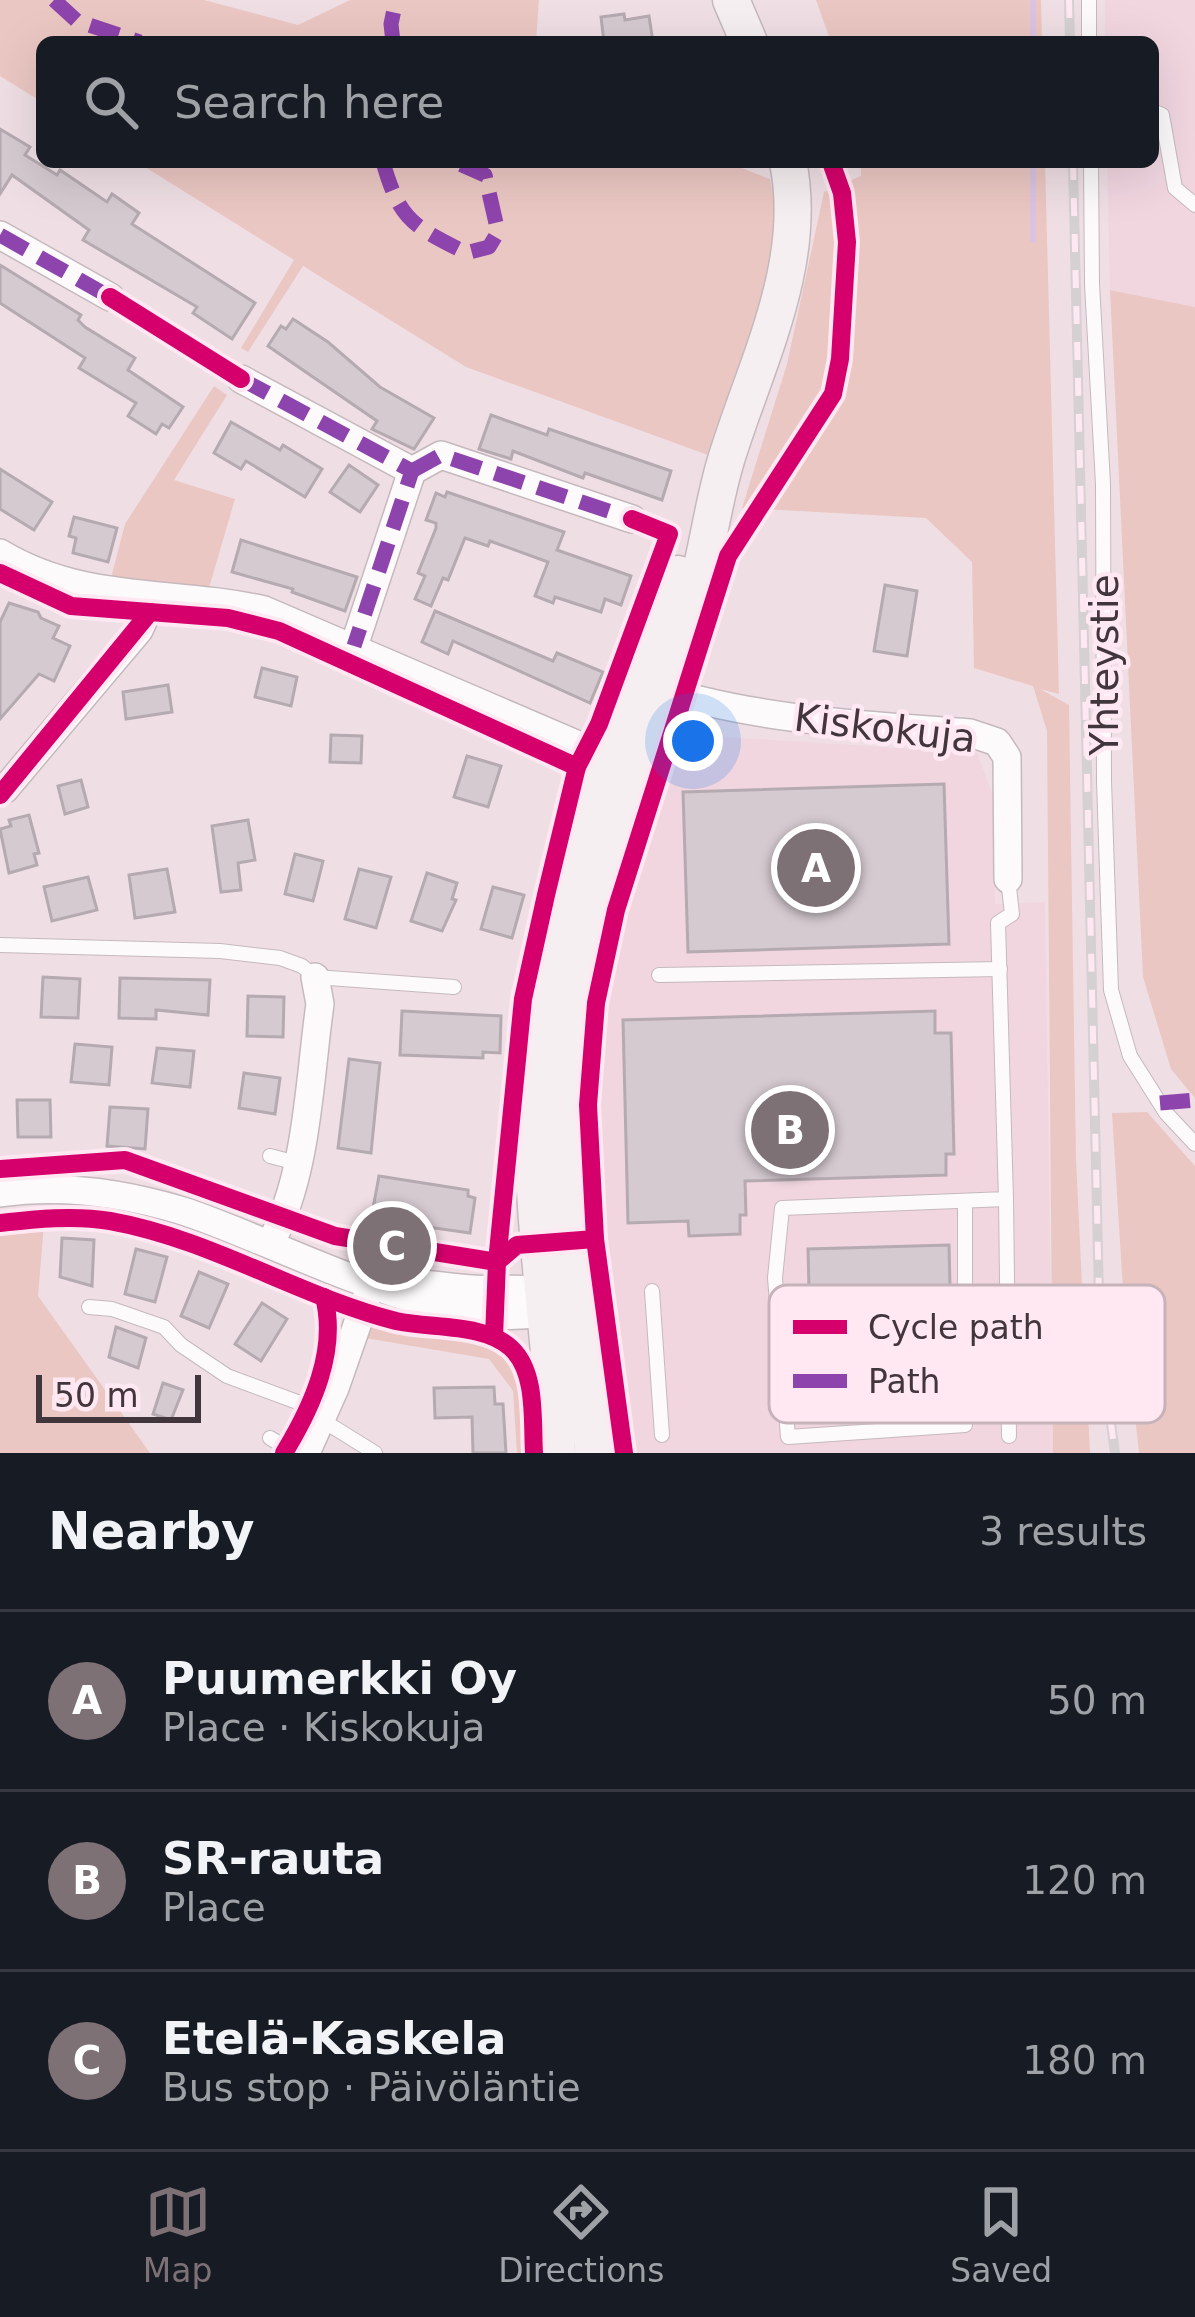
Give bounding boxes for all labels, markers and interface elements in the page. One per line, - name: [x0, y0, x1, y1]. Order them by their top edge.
- search box: [36, 36, 1159, 168]
- icon: search: [78, 69, 144, 135]
- text: Search here: [174, 76, 444, 129]
- street label: Yhteystie: [1082, 574, 1127, 757]
- street label: Kiskokuja: [792, 695, 978, 761]
- your location: [663, 711, 723, 771]
- pin: A: [777, 823, 855, 913]
- pin: B: [751, 1085, 829, 1175]
- pin: C: [353, 1201, 431, 1291]
- legend: [769, 1285, 1165, 1423]
- text: Cycle path: [868, 1308, 1044, 1347]
- text: Path: [868, 1362, 941, 1401]
- scale bar: [36, 1369, 201, 1422]
- text: 50 m: [54, 1376, 139, 1415]
- text: Nearby: [48, 1502, 255, 1561]
- text: 3 results: [979, 1509, 1147, 1554]
- text: Puumerkki Oy: [162, 1652, 517, 1705]
- text: A: [72, 1678, 102, 1723]
- text: 50 m: [1047, 1678, 1147, 1723]
- text: Place · Kiskokuja: [162, 1705, 486, 1750]
- text: SR-rauta: [162, 1832, 384, 1885]
- text: B: [72, 1858, 102, 1903]
- text: 120 m: [1022, 1858, 1147, 1903]
- text: Place: [162, 1885, 266, 1930]
- text: Etelä-Kaskela: [162, 2012, 506, 2065]
- text: C: [73, 2038, 101, 2083]
- text: 180 m: [1022, 2038, 1147, 2083]
- text: Bus stop · Päivöläntie: [162, 2065, 581, 2110]
- tab: Map: [143, 2179, 213, 2290]
- tab: Directions: [498, 2179, 664, 2290]
- tab: Saved: [950, 2179, 1052, 2290]

